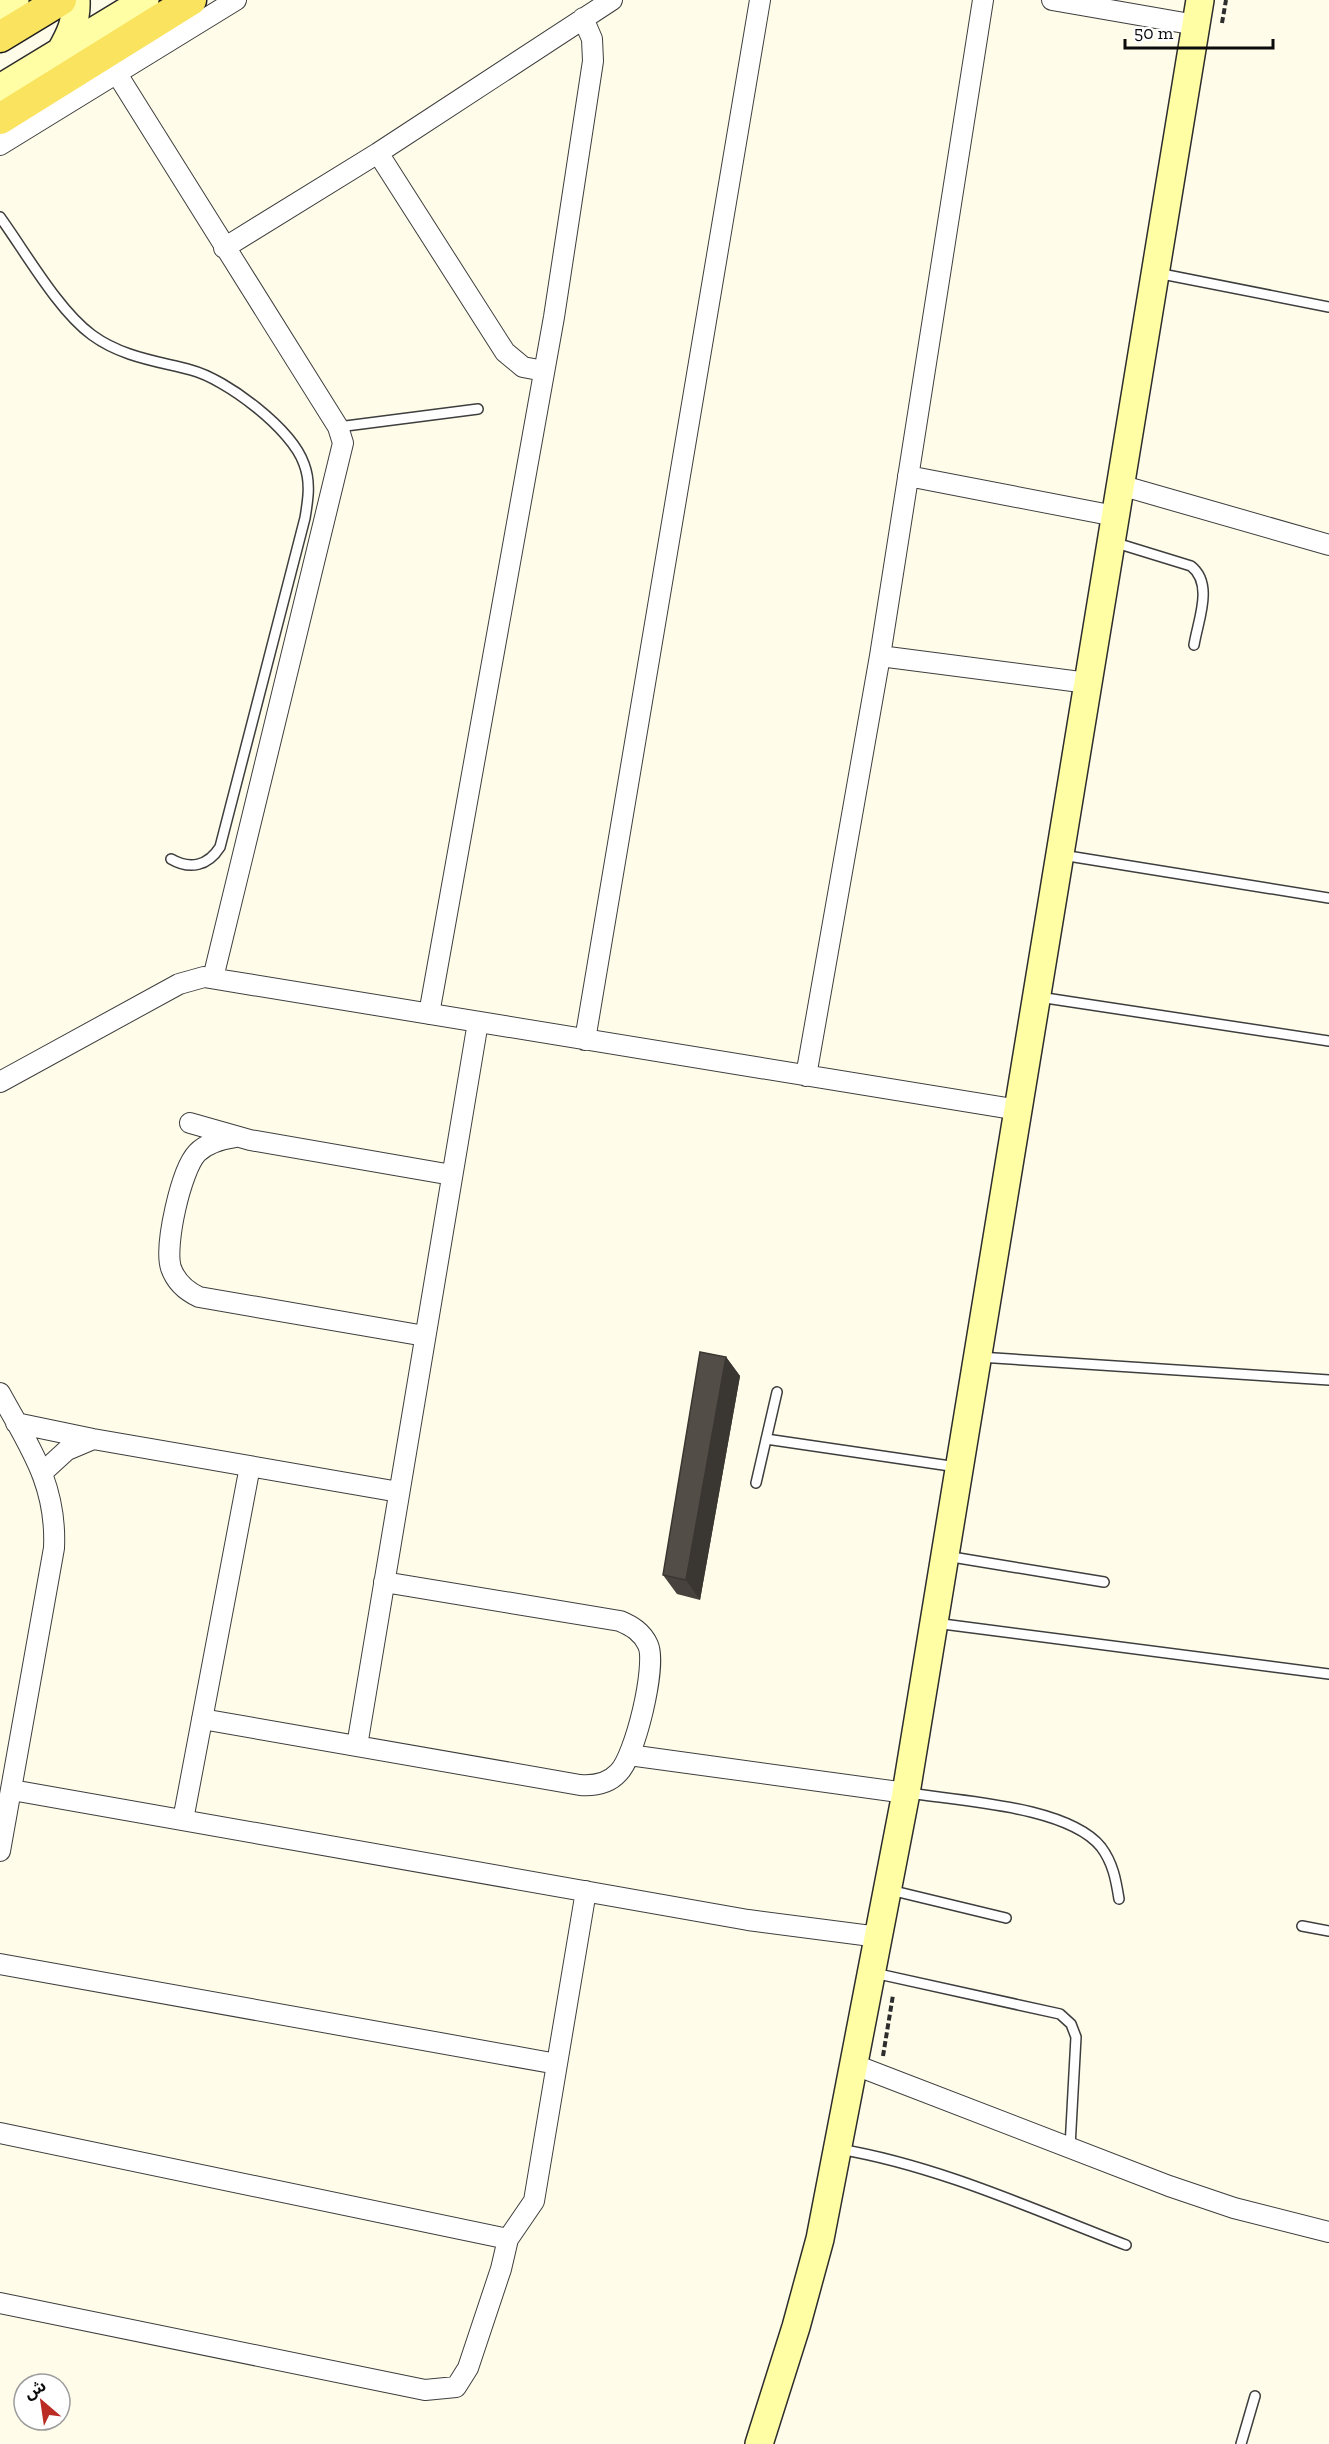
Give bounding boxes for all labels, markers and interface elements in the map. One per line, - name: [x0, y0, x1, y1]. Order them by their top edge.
- scale bar: [1125, 12, 1274, 50]
- text: 50 m: [1134, 22, 1174, 44]
- north arrow: [12, 2372, 72, 2432]
- text: ش: [21, 2376, 49, 2403]

